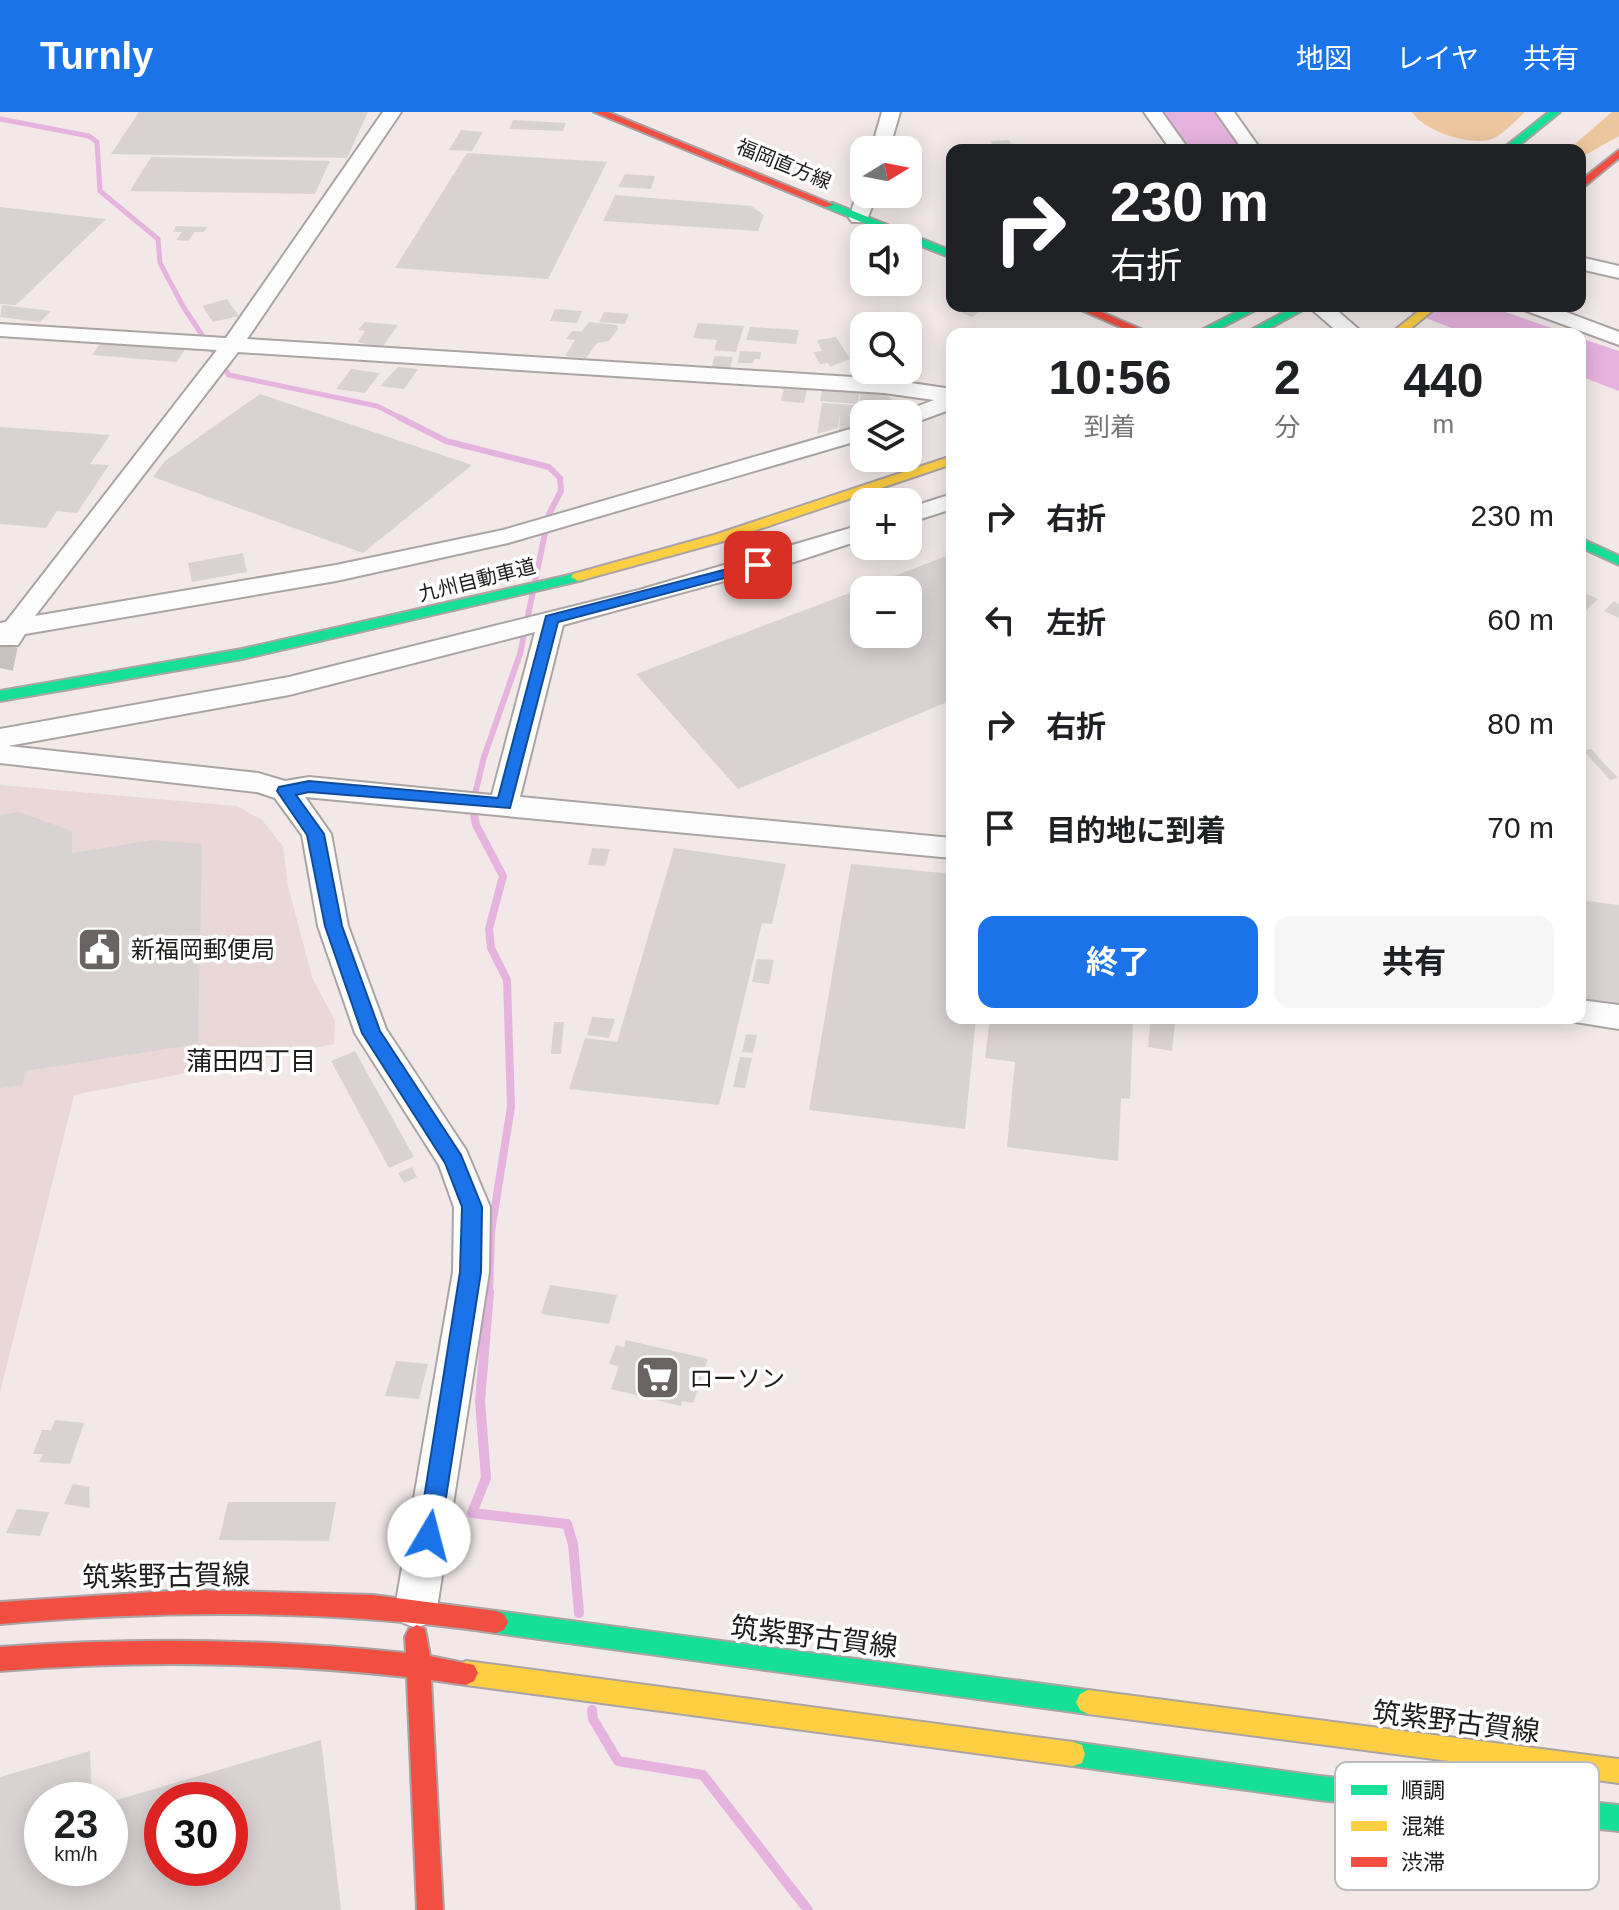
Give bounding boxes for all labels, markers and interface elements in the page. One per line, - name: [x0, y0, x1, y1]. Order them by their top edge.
- text: Turnly: [40, 35, 153, 77]
- text: 地図: [1296, 43, 1352, 74]
- text: レイヤ: [1396, 43, 1479, 74]
- text: 共有: [1523, 43, 1579, 74]
- street label: 福岡直方線: [734, 135, 834, 193]
- north arrow: [850, 136, 922, 208]
- map controls: [850, 136, 922, 648]
- text: 230 m: [1110, 170, 1269, 233]
- icon: right: [978, 176, 1082, 280]
- button: sound: [850, 224, 922, 296]
- text: 右折: [1110, 245, 1182, 286]
- button: search: [850, 312, 922, 384]
- text: 10:56: [1049, 351, 1171, 404]
- text: 2: [1274, 351, 1301, 404]
- text: 440: [1403, 354, 1483, 407]
- button: layers: [850, 400, 922, 472]
- text: m: [1433, 409, 1454, 439]
- text: 到着: [1084, 412, 1136, 442]
- text: 分: [1274, 412, 1300, 442]
- button: +: [850, 488, 922, 560]
- icon: right: [978, 494, 1022, 538]
- text: 230 m: [1471, 499, 1554, 532]
- text: 右折: [1046, 502, 1106, 535]
- pin: [724, 531, 792, 599]
- icon: arrive: [736, 543, 780, 587]
- street label: 九州自動車道: [416, 555, 538, 605]
- button: −: [850, 576, 922, 648]
- icon: left: [978, 598, 1022, 642]
- text: 60 m: [1487, 603, 1554, 636]
- text: 左折: [1046, 606, 1106, 639]
- icon: right: [978, 702, 1022, 746]
- text: 80 m: [1487, 707, 1554, 740]
- text: 右折: [1046, 710, 1106, 743]
- icon: arrive: [978, 806, 1022, 850]
- text: 70 m: [1487, 811, 1554, 844]
- text: 目的地に到着: [1046, 814, 1226, 847]
- button: 終了: [978, 916, 1258, 1008]
- button: 共有: [1274, 916, 1554, 1008]
- public building icon: 新福岡郵便局: [76, 925, 124, 973]
- place label: 新福岡郵便局: [131, 936, 275, 963]
- district label: 蒲田四丁目: [186, 1046, 316, 1076]
- supermarket icon: ローソン: [634, 1354, 682, 1402]
- place label: ローソン: [689, 1365, 785, 1392]
- position arrow: [387, 1494, 471, 1578]
- street label: 筑紫野古賀線: [82, 1559, 250, 1593]
- street label: 筑紫野古賀線: [729, 1611, 899, 1663]
- street label: 筑紫野古賀線: [1371, 1696, 1541, 1748]
- legend: [1335, 1762, 1599, 1890]
- text: 順調: [1401, 1778, 1445, 1803]
- speed limit sign: 30: [144, 1782, 248, 1886]
- text: 23: [54, 1802, 98, 1846]
- text: 混雑: [1401, 1814, 1445, 1839]
- text: km/h: [54, 1843, 98, 1865]
- text: 渋滞: [1401, 1850, 1445, 1875]

